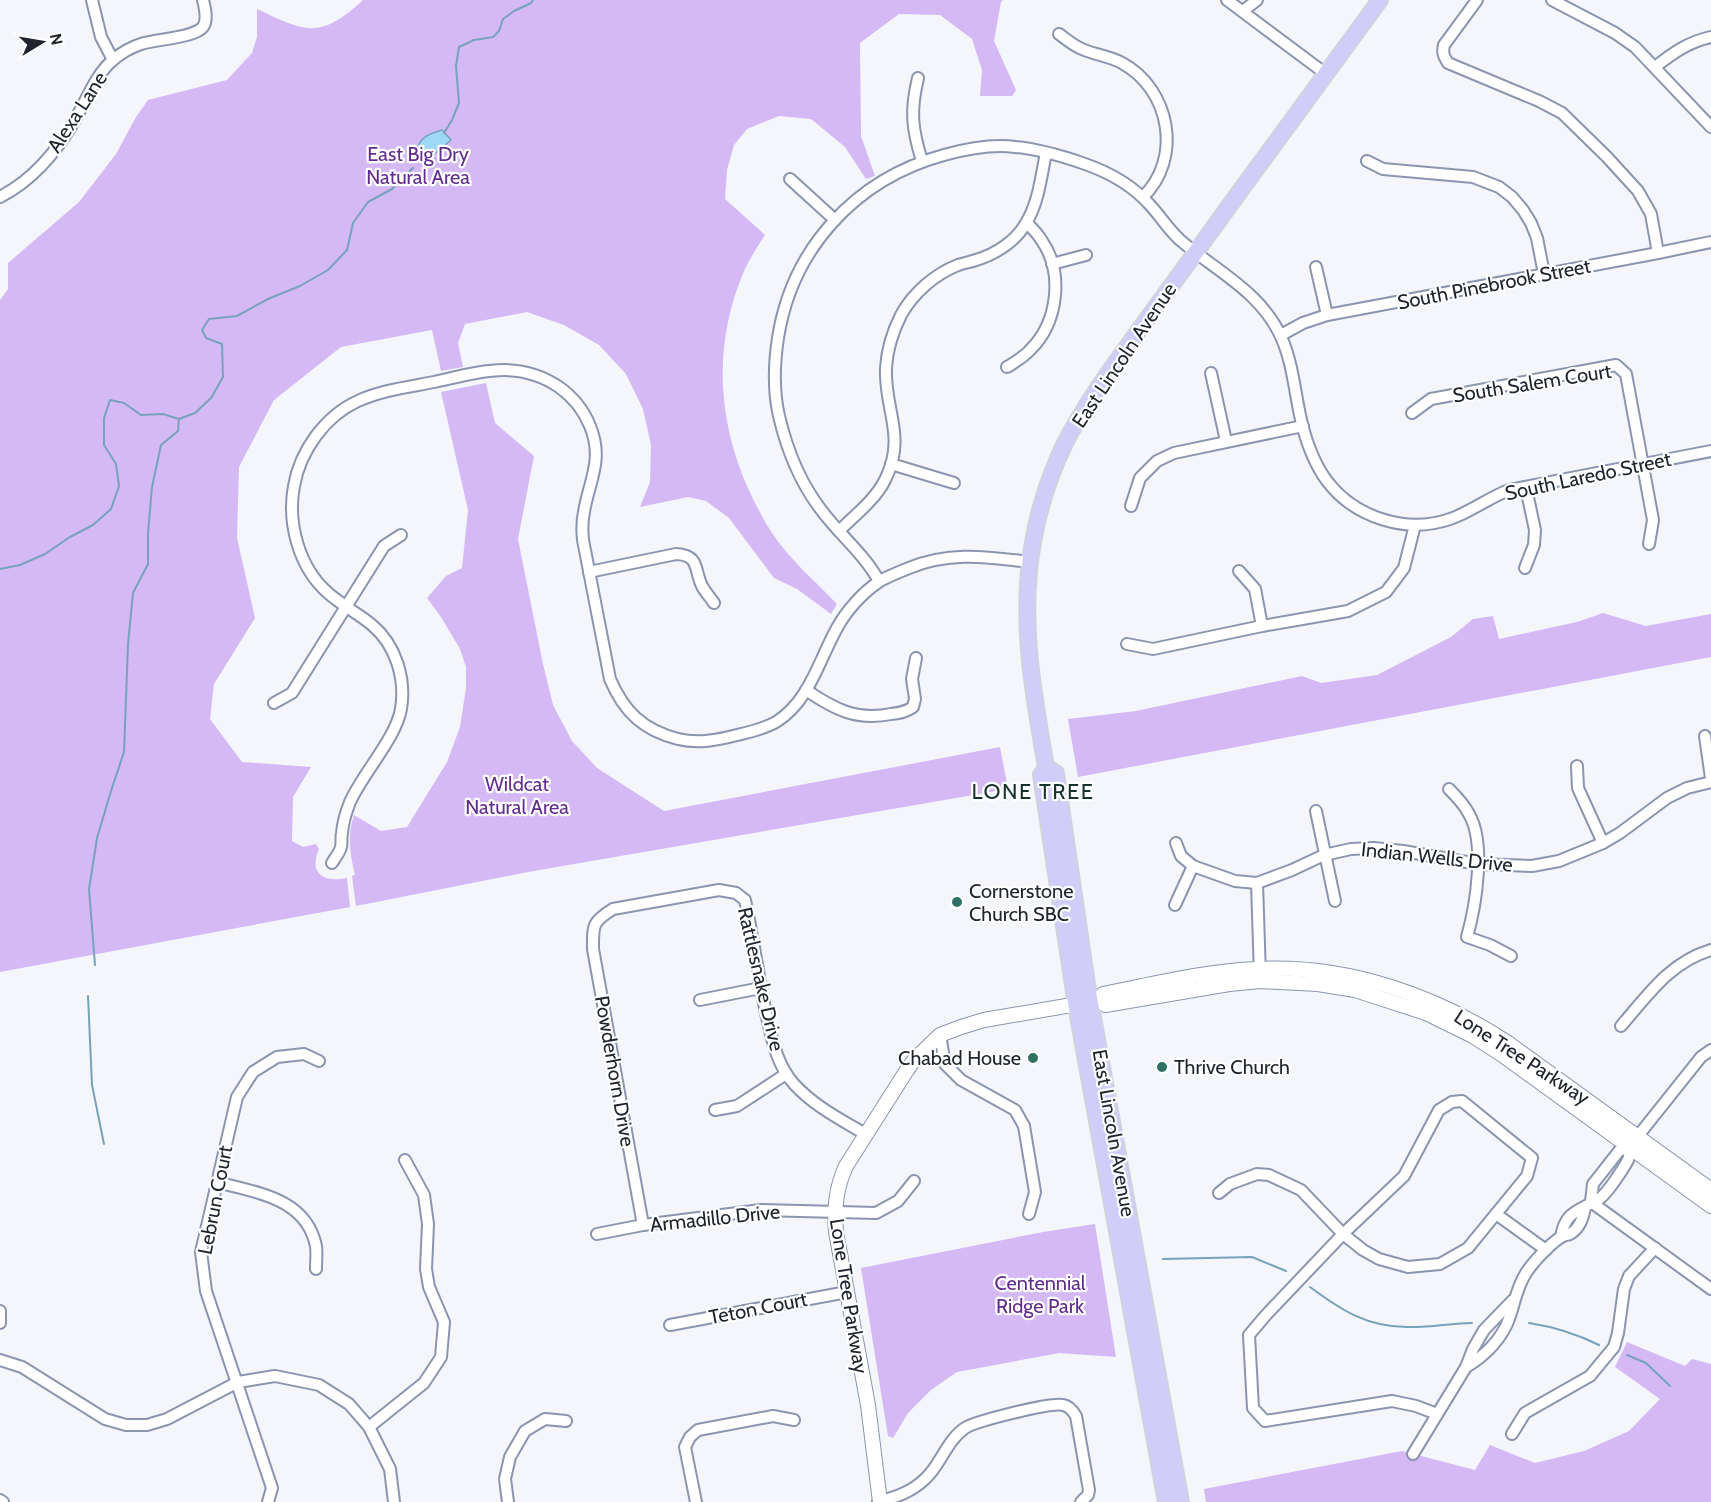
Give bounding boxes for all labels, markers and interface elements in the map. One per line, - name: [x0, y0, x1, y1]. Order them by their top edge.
- north arrow: [12, 12, 72, 72]
- text: N: [46, 32, 67, 47]
- street label: Alexa Lane: [42, 67, 112, 157]
- park label: East Big Dry Natural Area: [366, 142, 470, 189]
- street label: South Pinebrook Street: [1395, 253, 1593, 315]
- street label: East Lincoln Avenue: [1067, 278, 1181, 432]
- street label: South Salem Court: [1451, 359, 1613, 407]
- street label: South Laredo Street: [1503, 447, 1673, 505]
- park label: Wildcat Natural Area: [465, 772, 569, 819]
- district label: LONE TREE: [972, 778, 1094, 805]
- street label: Indian Wells Drive: [1360, 837, 1514, 877]
- place label: Cornerstone Church SBC: [969, 879, 1073, 926]
- marker: Cornerstone Church SBC: [950, 895, 964, 909]
- street label: Rattlesnake Drive: [733, 905, 789, 1053]
- street label: Powderhorn Drive: [590, 994, 640, 1148]
- street label: Lone Tree Parkway: [1450, 1004, 1594, 1110]
- place label: Chabad House: [898, 1046, 1021, 1070]
- street label: East Lincoln Avenue: [1087, 1047, 1141, 1219]
- marker: Chabad House: [1026, 1051, 1040, 1065]
- place label: Thrive Church: [1174, 1055, 1290, 1079]
- marker: Thrive Church: [1155, 1060, 1169, 1074]
- street label: Lebrun Court: [193, 1143, 237, 1256]
- street label: Armadillo Drive: [649, 1199, 781, 1237]
- street label: Lone Tree Parkway: [825, 1217, 873, 1375]
- park label: Centennial Ridge Park: [994, 1271, 1086, 1318]
- street label: Teton Court: [707, 1287, 809, 1329]

